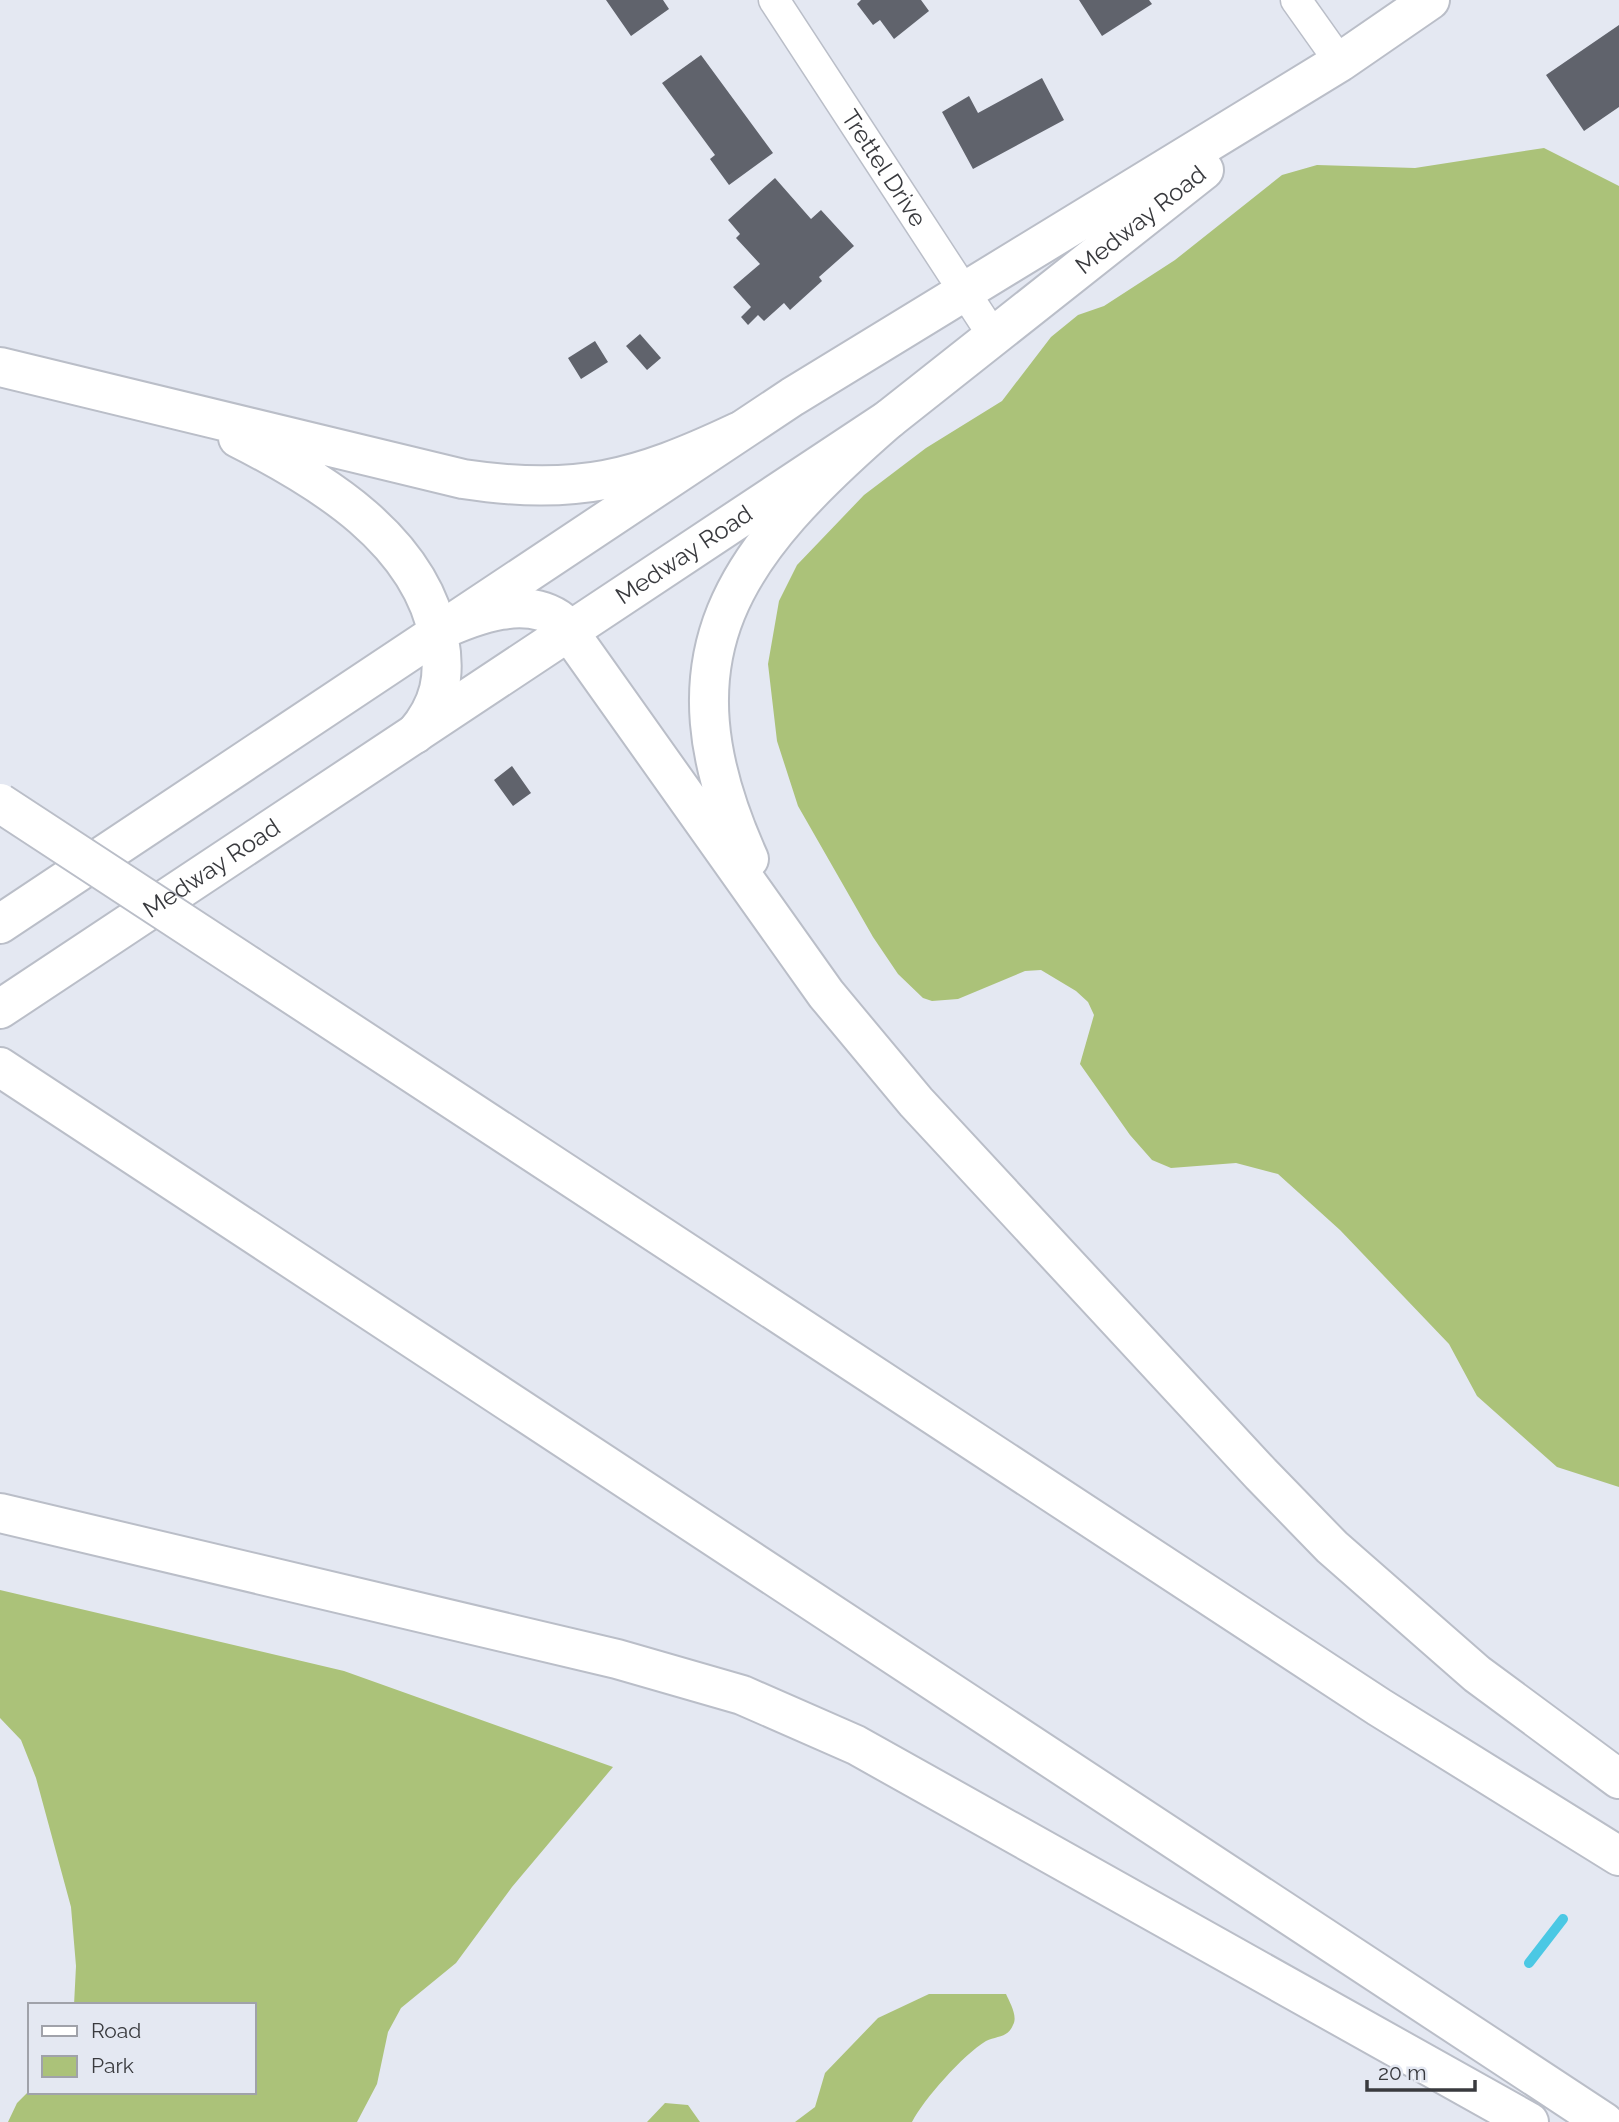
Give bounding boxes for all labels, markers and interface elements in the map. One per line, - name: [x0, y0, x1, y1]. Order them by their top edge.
- street label: Trettel Drive: [836, 104, 933, 232]
- street label: Medway Road: [1070, 159, 1211, 280]
- street label: Medway Road: [610, 499, 758, 610]
- street label: Medway Road: [138, 812, 285, 924]
- legend: [28, 2003, 256, 2094]
- text: Road: [91, 2018, 141, 2043]
- scale bar: [1367, 2048, 1476, 2092]
- text: Park: [91, 2053, 134, 2078]
- text: 20 m: [1378, 2060, 1426, 2085]

